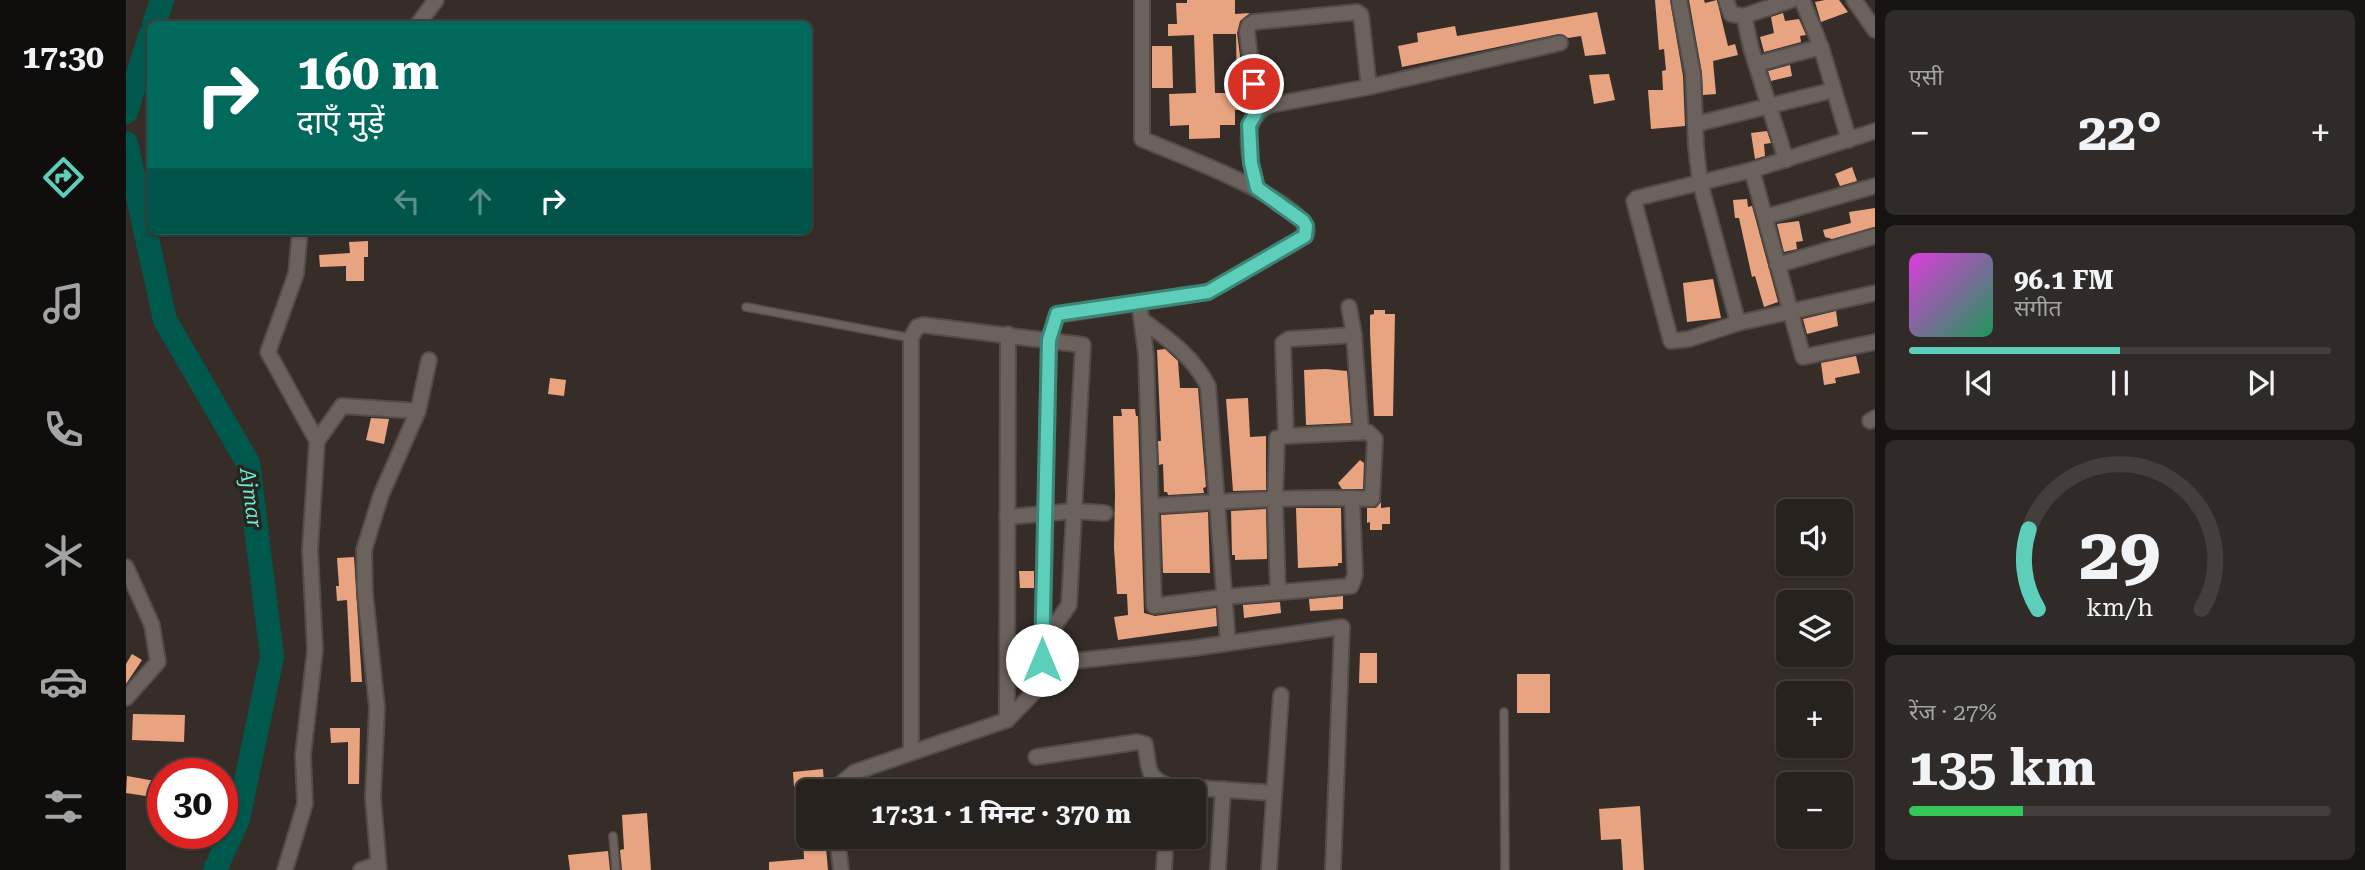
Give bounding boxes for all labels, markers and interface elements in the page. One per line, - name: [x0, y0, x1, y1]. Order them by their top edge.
- text: 17:30: [22, 38, 104, 76]
- text: 160 m: [297, 44, 439, 101]
- icon: right: [182, 49, 273, 140]
- pin: [1224, 54, 1284, 114]
- text: एसी: [1909, 64, 1943, 91]
- icon: arrive: [1235, 65, 1273, 103]
- text: 22°: [2078, 102, 2162, 163]
- text: दाएँ मुड़ें: [297, 103, 384, 141]
- text: −: [1909, 111, 1930, 155]
- text: +: [2310, 111, 2331, 155]
- icon: directions: [39, 153, 88, 202]
- icon: left: [388, 182, 426, 220]
- icon: ahead: [461, 182, 499, 220]
- icon: right: [534, 182, 572, 220]
- text: 96.1 FM: [2014, 265, 2114, 295]
- icon: music: [39, 279, 88, 328]
- text: संगीत: [2014, 295, 2062, 322]
- icon: previous: [1960, 364, 1998, 402]
- icon: pause: [2101, 364, 2139, 402]
- icon: next: [2242, 364, 2280, 402]
- icon: phone: [39, 405, 88, 454]
- water label: Ajmar: [235, 465, 267, 530]
- map controls: [1776, 499, 1853, 849]
- button: sound: [1776, 499, 1853, 576]
- text: 29: [2079, 512, 2161, 597]
- icon: climate: [39, 531, 88, 580]
- button: layers: [1776, 590, 1853, 667]
- text: km/h: [2087, 592, 2153, 621]
- position arrow: [1005, 623, 1079, 697]
- icon: car: [39, 657, 88, 706]
- button: +: [1776, 681, 1853, 758]
- text: रेंज · 27%: [1909, 699, 1997, 726]
- text: 135 km: [1909, 737, 2096, 798]
- speed limit sign: 30: [147, 758, 238, 849]
- button: −: [1776, 772, 1853, 849]
- icon: filters: [39, 782, 88, 831]
- text: 17:31 · 1 मिनट · 370 m: [871, 799, 1131, 829]

